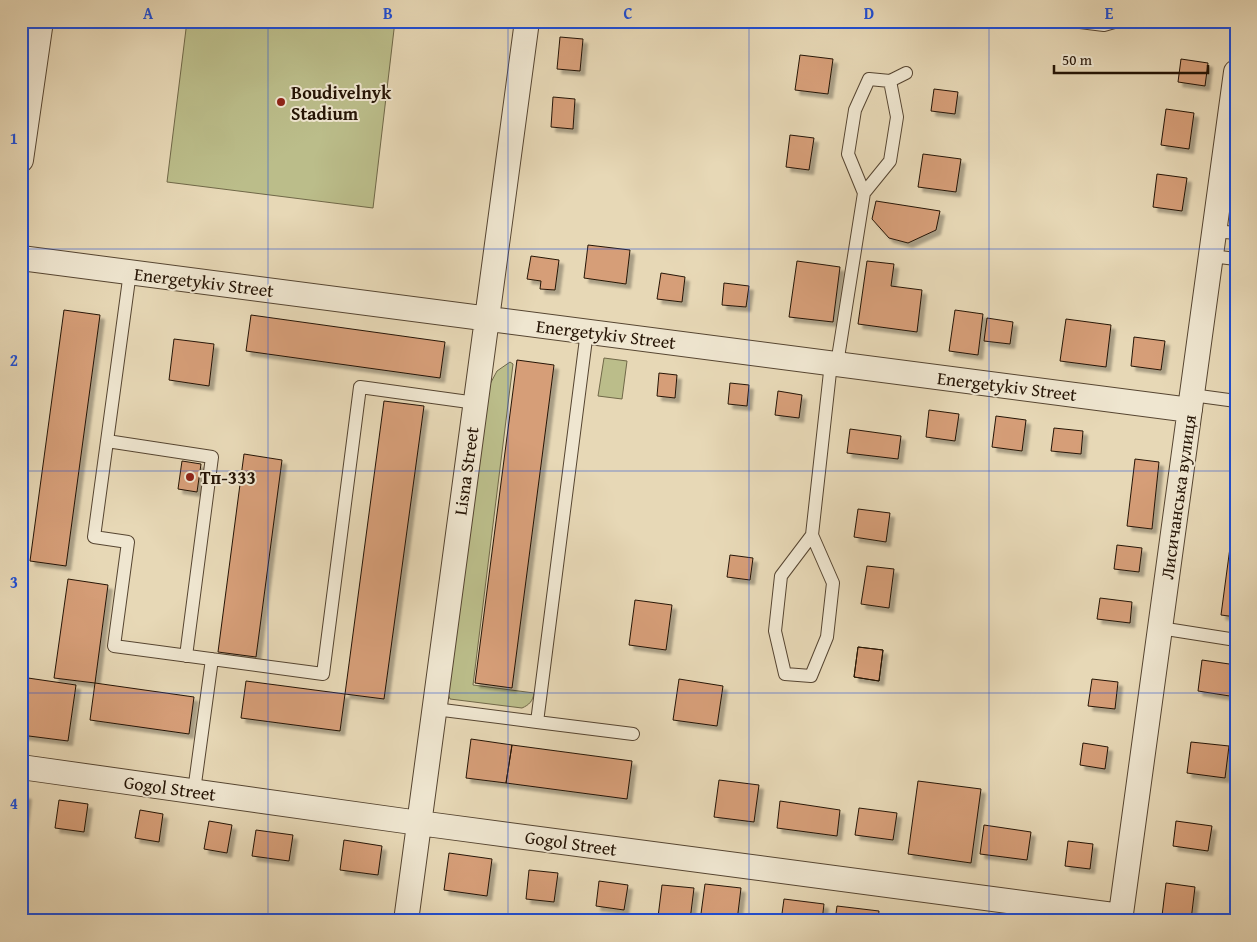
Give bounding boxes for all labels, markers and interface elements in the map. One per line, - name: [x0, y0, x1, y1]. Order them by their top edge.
- text: A: [143, 1, 154, 25]
- text: B: [383, 1, 393, 25]
- text: C: [623, 1, 633, 25]
- text: D: [864, 1, 874, 25]
- text: E: [1105, 1, 1114, 25]
- scale bar: [1054, 42, 1208, 74]
- text: 50 m: [1062, 49, 1093, 70]
- place label: Boudivelnyk Stadium: [291, 79, 392, 127]
- marker: Boudivelnyk Stadium: [275, 96, 287, 108]
- text: 1: [10, 126, 18, 150]
- street label: Energetykiv Street: [133, 260, 276, 304]
- street label: Energetykiv Street: [535, 312, 678, 356]
- text: 2: [10, 348, 18, 372]
- street label: Energetykiv Street: [936, 364, 1079, 408]
- street label: Лисичанська вулиця: [1153, 413, 1203, 581]
- street label: Lisna Street: [446, 424, 486, 517]
- place label: Тп-333: [200, 464, 256, 491]
- marker: Тп-333: [184, 471, 196, 483]
- text: 3: [10, 570, 18, 594]
- street label: Gogol Street: [122, 768, 218, 808]
- text: 4: [10, 791, 18, 815]
- street label: Gogol Street: [523, 823, 619, 863]

